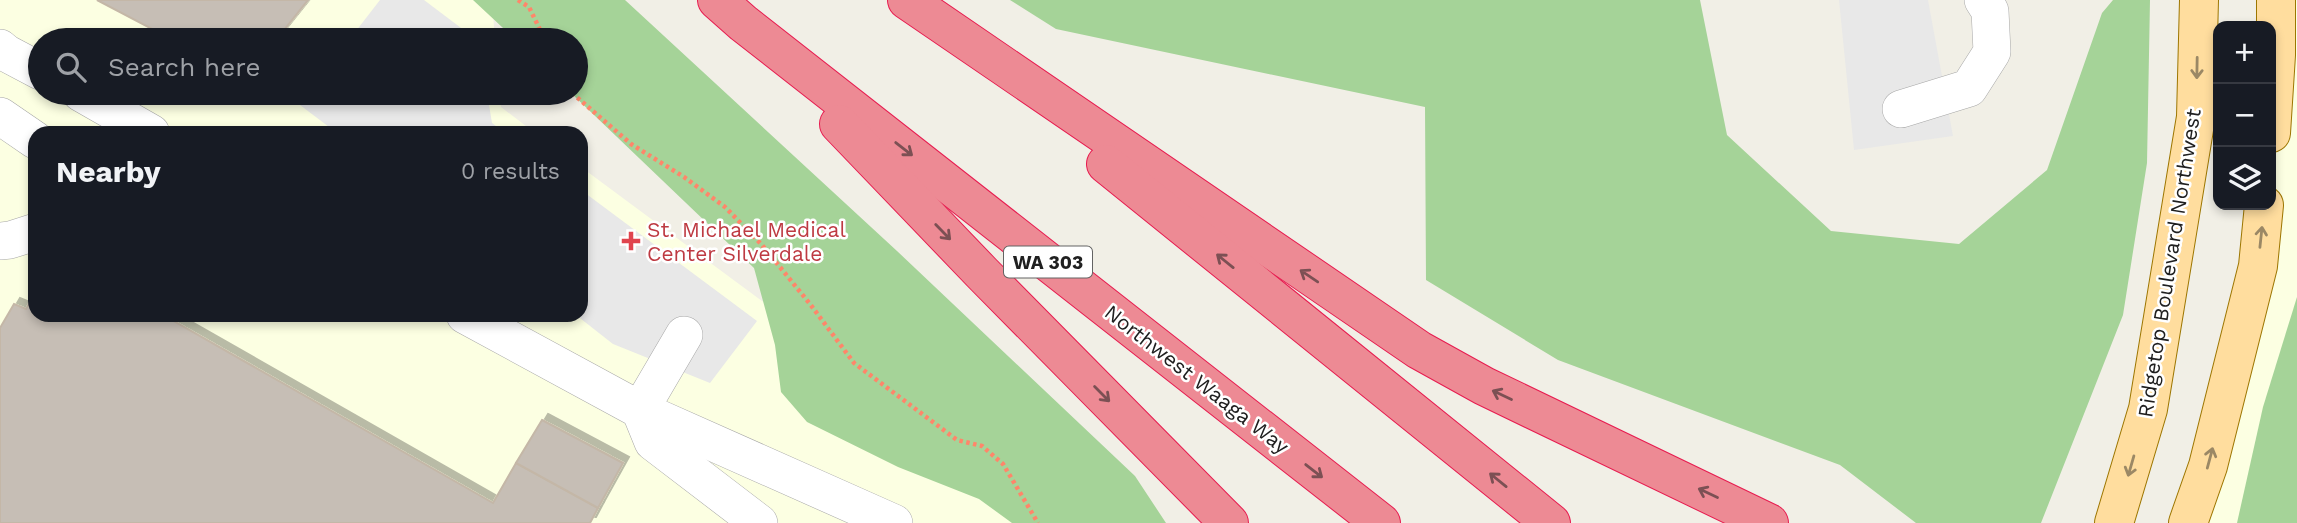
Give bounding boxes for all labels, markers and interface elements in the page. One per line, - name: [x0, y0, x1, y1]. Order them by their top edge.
- map controls: [2213, 21, 2276, 210]
- button: +: [2213, 21, 2276, 84]
- search box: [28, 28, 588, 105]
- icon: search: [52, 48, 90, 86]
- text: Search here: [108, 52, 260, 82]
- one-way arrow: [2191, 56, 2204, 79]
- button: −: [2213, 84, 2276, 147]
- street label: Ridgetop Boulevard Northwest: [2132, 107, 2206, 419]
- one-way arrow: [894, 142, 913, 157]
- button: layers: [2213, 147, 2276, 210]
- text: Nearby: [56, 154, 161, 189]
- text: 0 results: [461, 158, 560, 185]
- place label: St. Michael Medical Center Silverdale: [647, 217, 846, 266]
- one-way arrow: [934, 223, 951, 240]
- one-way arrow: [2255, 226, 2268, 249]
- marker: St. Michael Medical Center Silverdale: [621, 231, 641, 251]
- road number: WA 303: [1004, 246, 1092, 278]
- one-way arrow: [1217, 253, 1235, 268]
- one-way arrow: [1300, 269, 1319, 283]
- street label: Northwest Waaga Way: [1100, 299, 1294, 459]
- one-way arrow: [1094, 386, 1111, 403]
- one-way arrow: [1492, 388, 1513, 401]
- one-way arrow: [2204, 447, 2217, 470]
- one-way arrow: [2123, 455, 2136, 477]
- one-way arrow: [1305, 464, 1323, 479]
- one-way arrow: [1490, 473, 1508, 488]
- one-way arrow: [1698, 485, 1719, 499]

